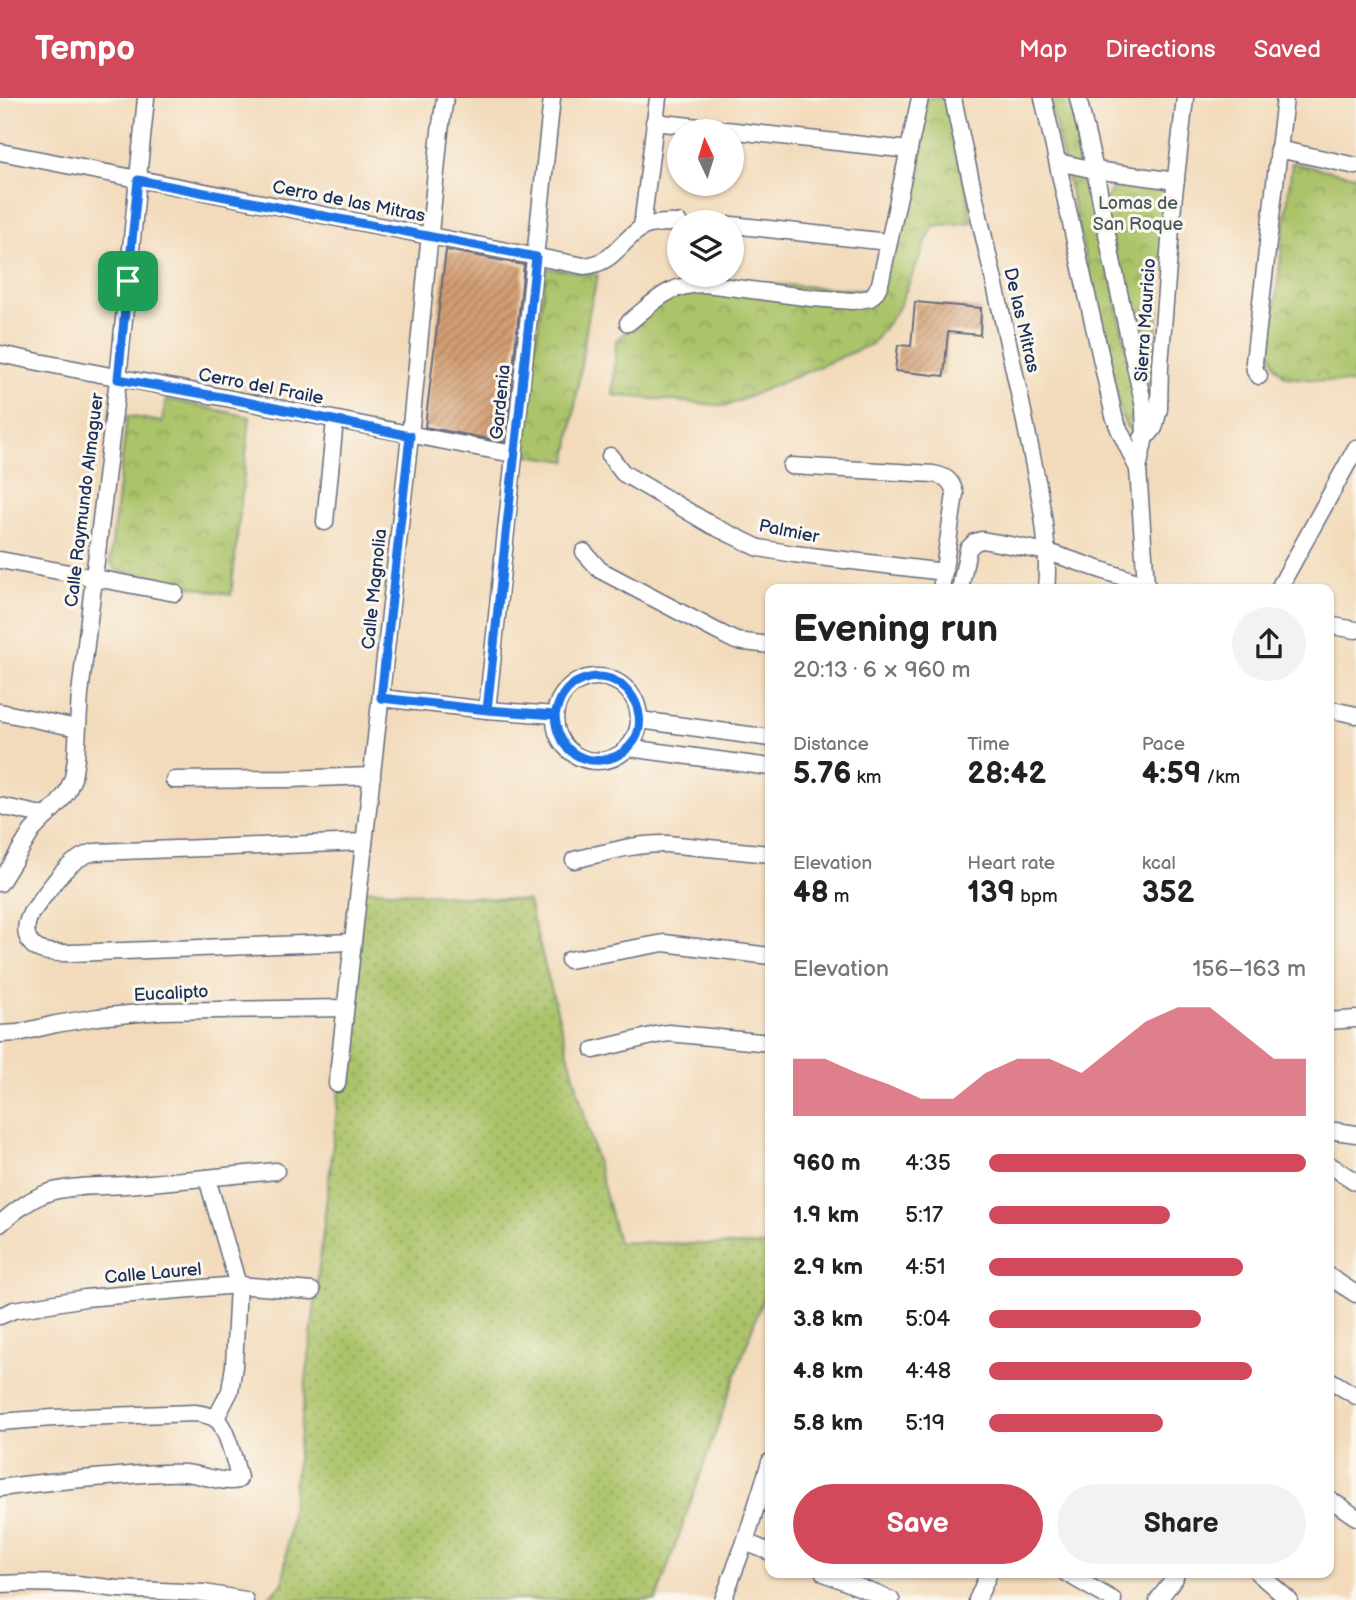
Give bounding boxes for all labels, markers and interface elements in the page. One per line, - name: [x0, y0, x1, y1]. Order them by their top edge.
- text: Tempo: [35, 29, 135, 69]
- text: Map: [1019, 35, 1067, 64]
- text: Directions: [1105, 35, 1216, 64]
- text: Saved: [1254, 35, 1321, 64]
- north arrow: [667, 119, 744, 196]
- map controls: [667, 119, 744, 287]
- street label: Cerro de las Mitras: [271, 176, 427, 227]
- park label: Lomas de San Roque: [1093, 193, 1183, 235]
- button: layers: [667, 210, 744, 287]
- pin: [98, 251, 158, 311]
- street label: Sierra Mauricio: [1131, 257, 1160, 383]
- icon: arrive: [109, 262, 147, 300]
- street label: De las Mitras: [999, 266, 1044, 375]
- street label: Gardenia: [486, 363, 515, 441]
- street label: Cerro del Fraile: [197, 364, 325, 409]
- street label: Calle Raymundo Almaguer: [61, 391, 108, 608]
- street label: Palmier: [757, 515, 821, 548]
- street label: Calle Magnolia: [358, 528, 391, 650]
- text: Evening run: [793, 607, 998, 652]
- button: share: [1232, 607, 1306, 681]
- text: 20:13 · 6 × 960 m: [793, 656, 971, 684]
- text: Distance: [793, 733, 869, 756]
- text: Time: [967, 733, 1009, 756]
- text: Pace: [1142, 733, 1185, 756]
- text: 5.76: [793, 756, 851, 792]
- text: 28:42: [967, 756, 1046, 792]
- text: 4:59: [1142, 756, 1201, 792]
- text: km: [851, 766, 882, 789]
- text: /km: [1201, 766, 1240, 789]
- text: Elevation: [793, 852, 872, 875]
- text: Heart rate: [967, 852, 1055, 875]
- text: kcal: [1142, 852, 1176, 875]
- text: 48: [793, 875, 829, 911]
- text: 139: [967, 875, 1015, 911]
- text: 352: [1142, 875, 1194, 911]
- text: m: [829, 885, 850, 908]
- text: bpm: [1015, 885, 1058, 908]
- text: Elevation: [793, 955, 889, 983]
- text: 156–163 m: [1192, 955, 1306, 983]
- street label: Eucalipto: [133, 981, 209, 1006]
- text: 960 m: [793, 1149, 861, 1177]
- text: 4:35: [905, 1149, 951, 1177]
- text: 1.9 km: [793, 1201, 859, 1229]
- text: 5:17: [905, 1201, 943, 1229]
- text: 2.9 km: [793, 1253, 863, 1281]
- text: 4:51: [905, 1253, 946, 1281]
- street label: Calle Laurel: [104, 1259, 202, 1288]
- text: 3.8 km: [793, 1305, 863, 1333]
- text: 5:04: [905, 1305, 950, 1333]
- text: 4.8 km: [793, 1357, 863, 1385]
- text: 4:48: [905, 1357, 951, 1385]
- text: 5.8 km: [793, 1409, 863, 1437]
- text: 5:19: [905, 1409, 945, 1437]
- button: Save: [793, 1484, 1043, 1564]
- button: Share: [1057, 1484, 1306, 1564]

